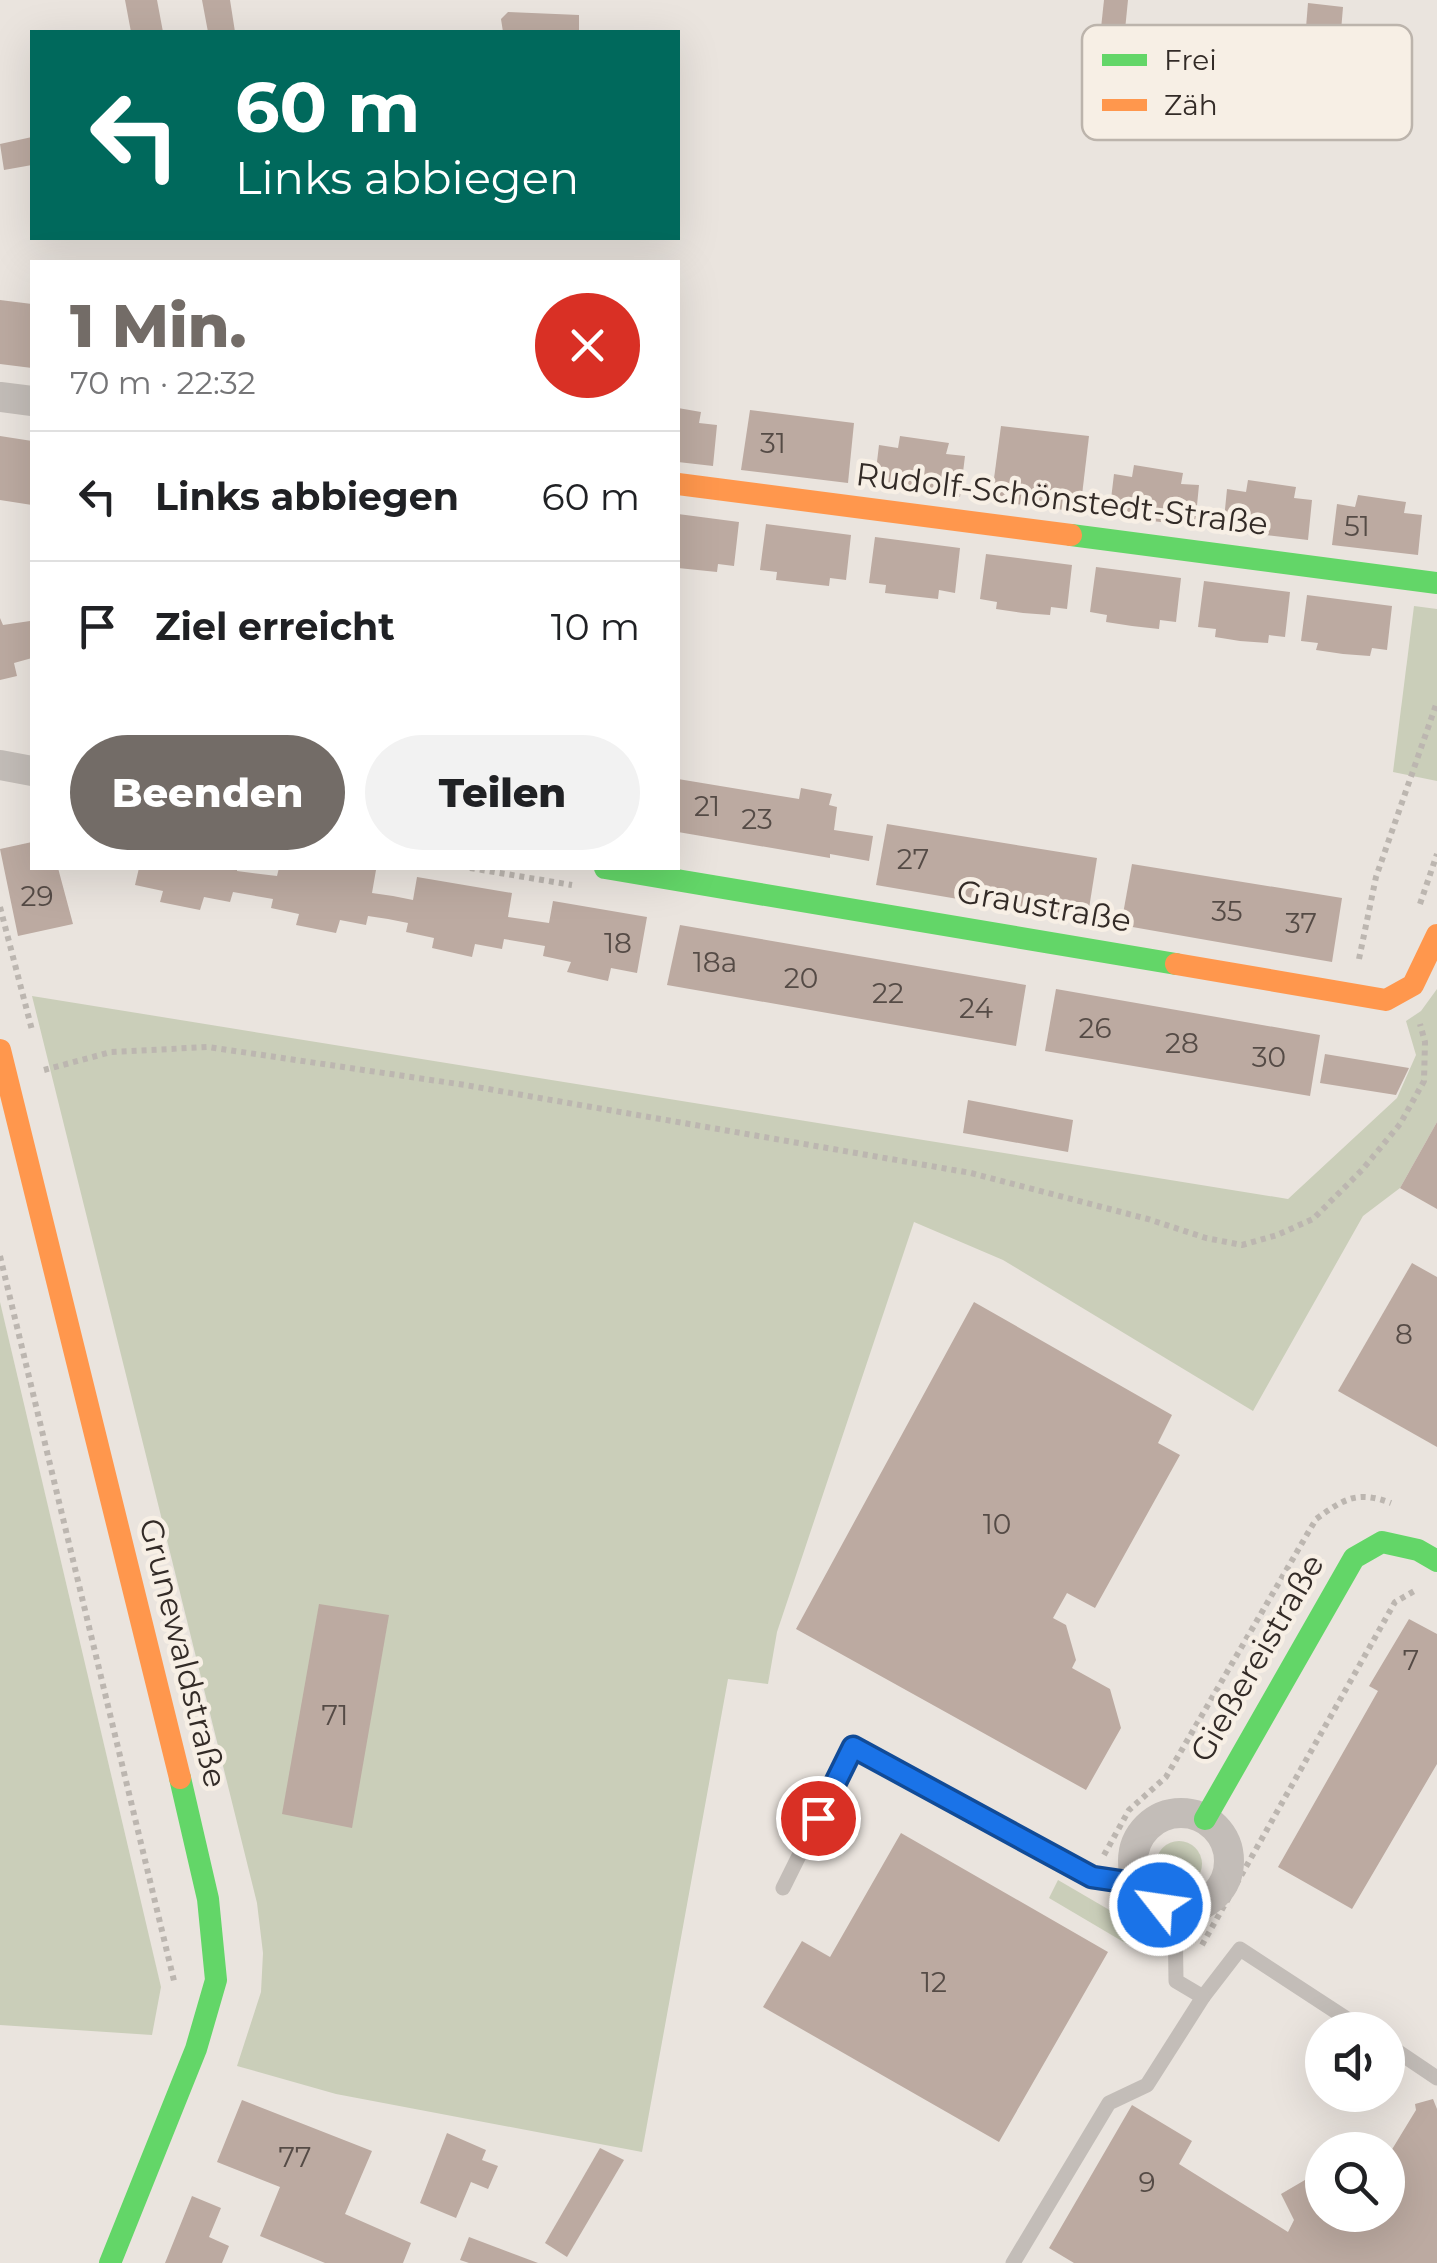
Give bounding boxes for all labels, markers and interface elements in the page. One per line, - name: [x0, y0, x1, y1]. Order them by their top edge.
- legend: [1082, 25, 1412, 140]
- text: Frei: [1164, 43, 1217, 77]
- text: 60 m: [235, 64, 420, 150]
- icon: left: [70, 70, 200, 200]
- text: Zäh: [1164, 88, 1218, 122]
- text: Links abbiegen: [235, 150, 579, 205]
- text: 1 Min.: [70, 289, 247, 362]
- button: close: [535, 293, 640, 398]
- text: 70 m · 22:32: [70, 363, 256, 402]
- house number: 31: [760, 426, 786, 460]
- street label: Rudolf-Schönstedt-Straße: [854, 454, 1270, 543]
- icon: left: [70, 469, 125, 524]
- text: Links abbiegen: [155, 473, 459, 520]
- text: 60 m: [541, 473, 640, 520]
- house number: 51: [1344, 509, 1370, 543]
- icon: arrive: [70, 599, 125, 654]
- text: Ziel erreicht: [155, 603, 395, 650]
- text: 10 m: [551, 603, 640, 650]
- button: Beenden: [70, 735, 345, 850]
- button: Teilen: [365, 735, 640, 850]
- house number: 21: [694, 789, 720, 823]
- house number: 23: [741, 802, 773, 836]
- house number: 27: [897, 842, 929, 876]
- street label: Graustraße: [954, 871, 1134, 940]
- house number: 29: [21, 879, 53, 913]
- house number: 35: [1211, 894, 1243, 928]
- house number: 37: [1285, 906, 1317, 940]
- house number: 18: [604, 926, 632, 960]
- house number: 18a: [693, 945, 737, 979]
- house number: 20: [784, 961, 818, 995]
- house number: 22: [872, 976, 904, 1010]
- house number: 24: [959, 991, 993, 1025]
- house number: 26: [1079, 1011, 1111, 1045]
- house number: 28: [1165, 1026, 1199, 1060]
- house number: 30: [1252, 1040, 1286, 1074]
- house number: 8: [1395, 1317, 1413, 1351]
- house number: 10: [983, 1507, 1011, 1541]
- street label: Grunewaldstraße: [131, 1514, 236, 1792]
- street label: Gießereistraße: [1181, 1547, 1332, 1769]
- house number: 7: [1403, 1643, 1419, 1677]
- house number: 71: [322, 1698, 348, 1732]
- pin: [776, 1776, 861, 1861]
- icon: arrive: [791, 1791, 846, 1846]
- position arrow: [1108, 1853, 1212, 1957]
- house number: 12: [921, 1965, 947, 1999]
- map controls: [1305, 2012, 1405, 2232]
- button: sound: [1305, 2012, 1405, 2112]
- button: search: [1305, 2132, 1405, 2232]
- house number: 77: [279, 2140, 311, 2174]
- house number: 9: [1138, 2165, 1156, 2199]

